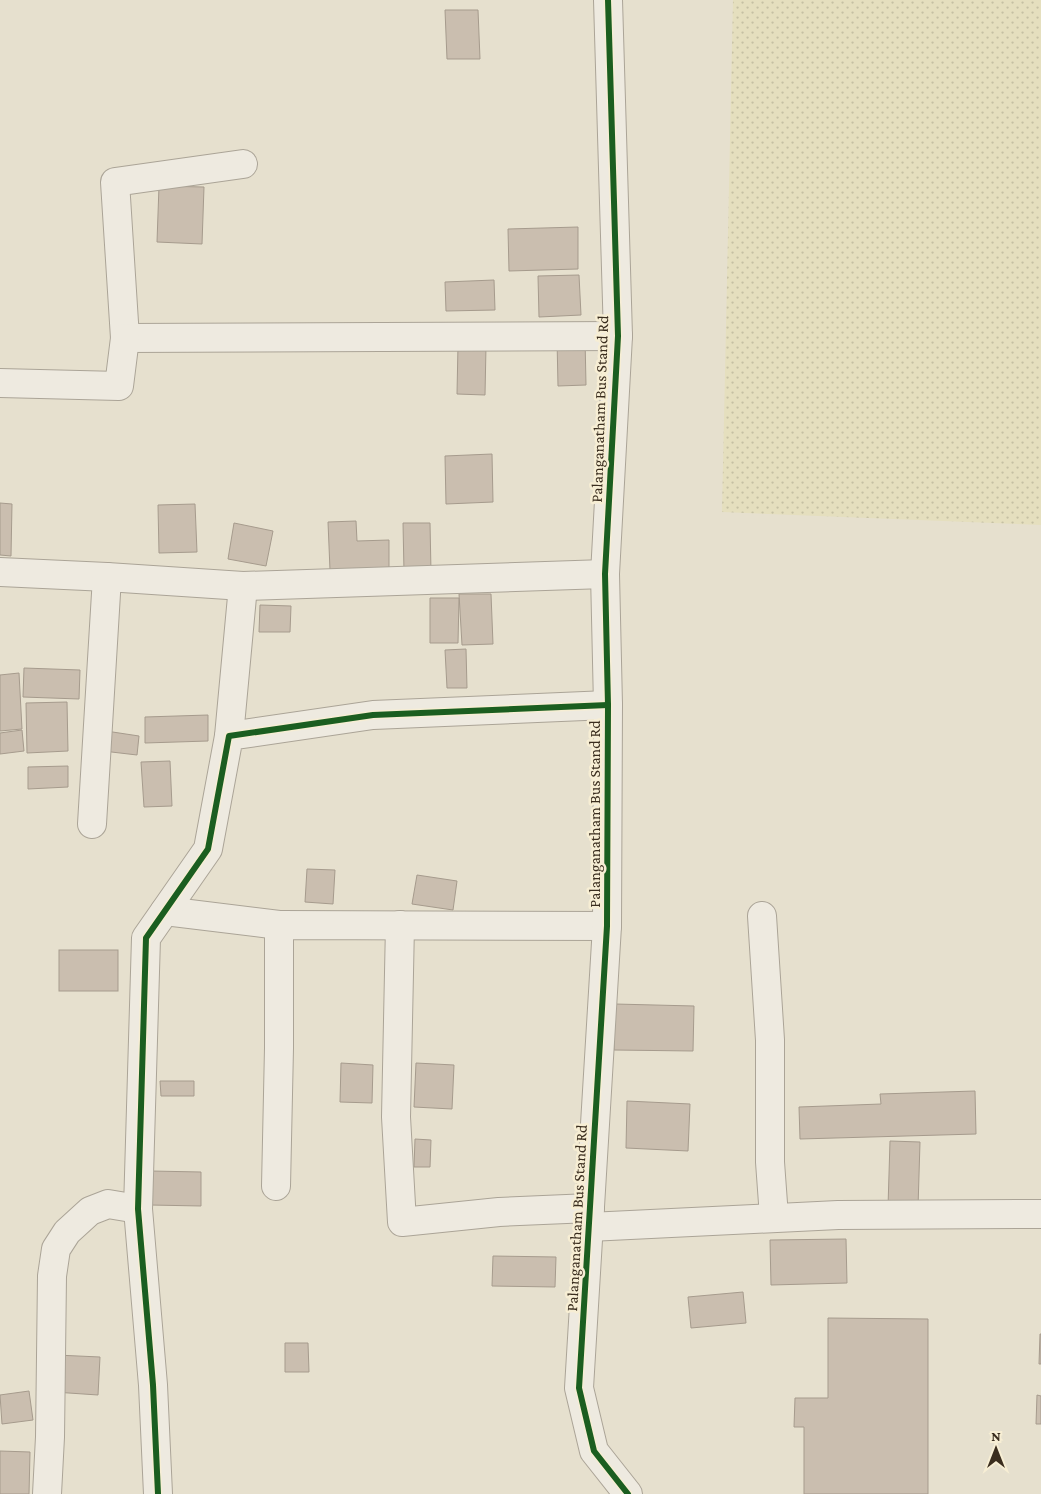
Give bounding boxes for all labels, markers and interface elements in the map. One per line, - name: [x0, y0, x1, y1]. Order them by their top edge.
- street label: Palanganatham Bus Stand Rd: [588, 315, 612, 503]
- street label: Palanganatham Bus Stand Rd: [586, 720, 604, 908]
- street label: Palanganatham Bus Stand Rd: [563, 1123, 591, 1312]
- north arrow: [971, 1424, 1021, 1474]
- text: N: [991, 1428, 1001, 1444]

